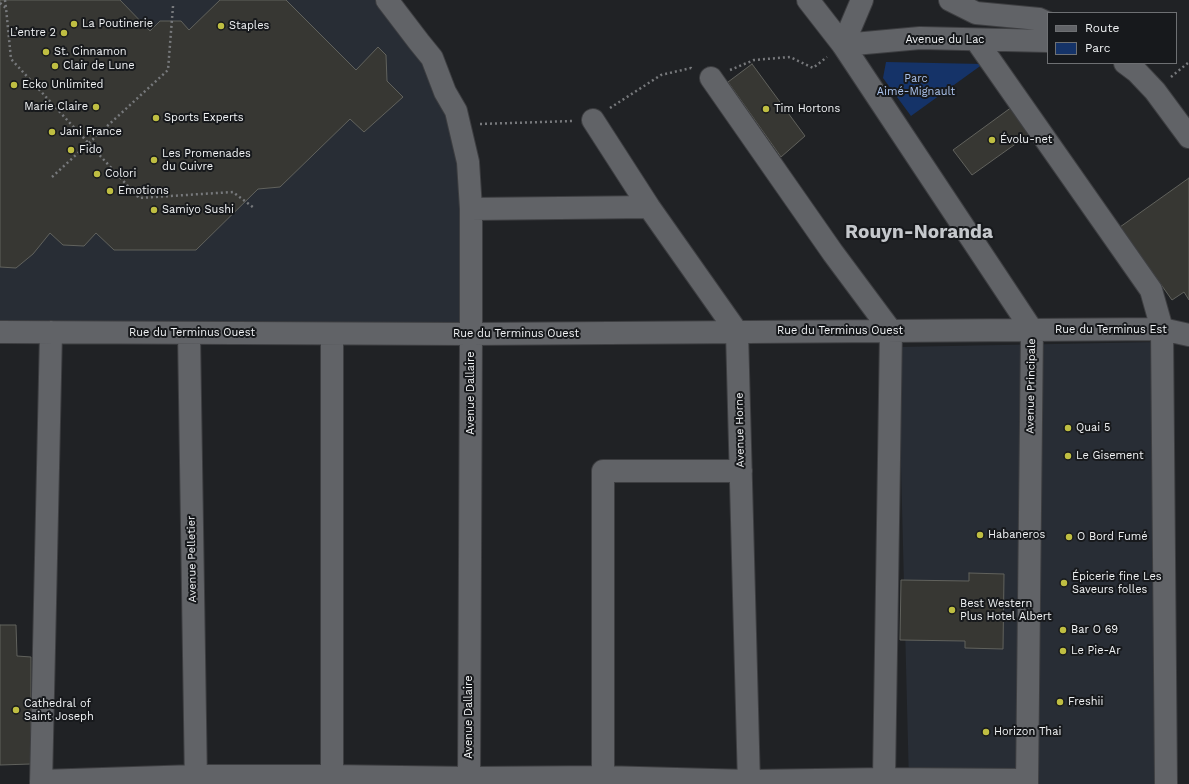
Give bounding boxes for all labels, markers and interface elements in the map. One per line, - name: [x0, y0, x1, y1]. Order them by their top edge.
- legend: [1047, 12, 1177, 64]
- place label: La Poutinerie: [82, 17, 153, 31]
- marker: La Poutinerie: [69, 19, 79, 29]
- place label: Staples: [229, 19, 269, 33]
- marker: Staples: [216, 21, 226, 31]
- text: Route: [1085, 21, 1119, 35]
- place label: L’entre 2: [10, 26, 56, 40]
- marker: L’entre 2: [59, 28, 69, 38]
- street label: Avenue du Lac: [905, 33, 985, 47]
- text: Parc: [1085, 41, 1111, 55]
- place label: St. Cinnamon: [54, 45, 127, 59]
- marker: St. Cinnamon: [41, 47, 51, 57]
- place label: Clair de Lune: [63, 59, 135, 73]
- marker: Clair de Lune: [50, 61, 60, 71]
- park label: Parc Aimé-Mignault: [877, 72, 955, 98]
- place label: Ecko Unlimited: [22, 78, 103, 92]
- marker: Ecko Unlimited: [9, 80, 19, 90]
- place label: Marie Claire: [24, 100, 88, 114]
- marker: Marie Claire: [91, 102, 101, 112]
- place label: Tim Hortons: [774, 102, 840, 116]
- marker: Tim Hortons: [761, 104, 771, 114]
- place label: Sports Experts: [164, 111, 243, 125]
- marker: Sports Experts: [151, 113, 161, 123]
- place label: Jani France: [60, 125, 122, 139]
- marker: Jani France: [47, 127, 57, 137]
- place label: Évolu-net: [1000, 133, 1052, 147]
- marker: Évolu-net: [987, 135, 997, 145]
- place label: Fido: [79, 143, 102, 157]
- marker: Fido: [66, 145, 76, 155]
- place label: Les Promenades du Cuivre: [162, 147, 251, 173]
- marker: Les Promenades du Cuivre: [149, 155, 159, 165]
- place label: Colori: [105, 167, 137, 181]
- marker: Colori: [92, 169, 102, 179]
- place label: Emotions: [118, 184, 169, 198]
- marker: Emotions: [105, 186, 115, 196]
- place label: Samiyo Sushi: [162, 203, 234, 217]
- marker: Samiyo Sushi: [149, 205, 159, 215]
- district label: Rouyn-Noranda: [845, 221, 993, 243]
- street label: Rue du Terminus Est: [1055, 323, 1167, 337]
- street label: Rue du Terminus Ouest: [777, 324, 903, 338]
- street label: Rue du Terminus Ouest: [129, 326, 255, 340]
- street label: Rue du Terminus Ouest: [453, 327, 579, 341]
- street label: Avenue Principale: [1024, 338, 1038, 434]
- street label: Avenue Dallaire: [464, 351, 478, 435]
- street label: Avenue Horne: [733, 392, 747, 468]
- place label: Quai 5: [1076, 421, 1110, 435]
- marker: Quai 5: [1063, 423, 1073, 433]
- place label: Le Gisement: [1076, 449, 1144, 463]
- marker: Le Gisement: [1063, 451, 1073, 461]
- street label: Avenue Pelletier: [185, 515, 199, 603]
- place label: Habaneros: [988, 528, 1045, 542]
- marker: Habaneros: [975, 530, 985, 540]
- place label: O Bord Fumé: [1077, 530, 1148, 544]
- marker: O Bord Fumé: [1064, 532, 1074, 542]
- place label: Épicerie fine Les Saveurs folles: [1072, 570, 1162, 596]
- marker: Épicerie fine Les Saveurs folles: [1059, 578, 1069, 588]
- place label: Best Western Plus Hotel Albert: [960, 597, 1052, 623]
- marker: Best Western Plus Hotel Albert: [947, 605, 957, 615]
- place label: Bar O 69: [1071, 623, 1118, 637]
- marker: Bar O 69: [1058, 625, 1068, 635]
- place label: Le Pie-Ar: [1071, 644, 1121, 658]
- marker: Le Pie-Ar: [1058, 646, 1068, 656]
- street label: Avenue Dallaire: [462, 675, 476, 759]
- place label: Freshii: [1068, 695, 1103, 709]
- place label: Cathedral of Saint Joseph: [24, 697, 94, 723]
- marker: Freshii: [1055, 697, 1065, 707]
- marker: Cathedral of Saint Joseph: [11, 705, 21, 715]
- place label: Horizon Thai: [994, 725, 1061, 739]
- marker: Horizon Thai: [981, 727, 991, 737]

